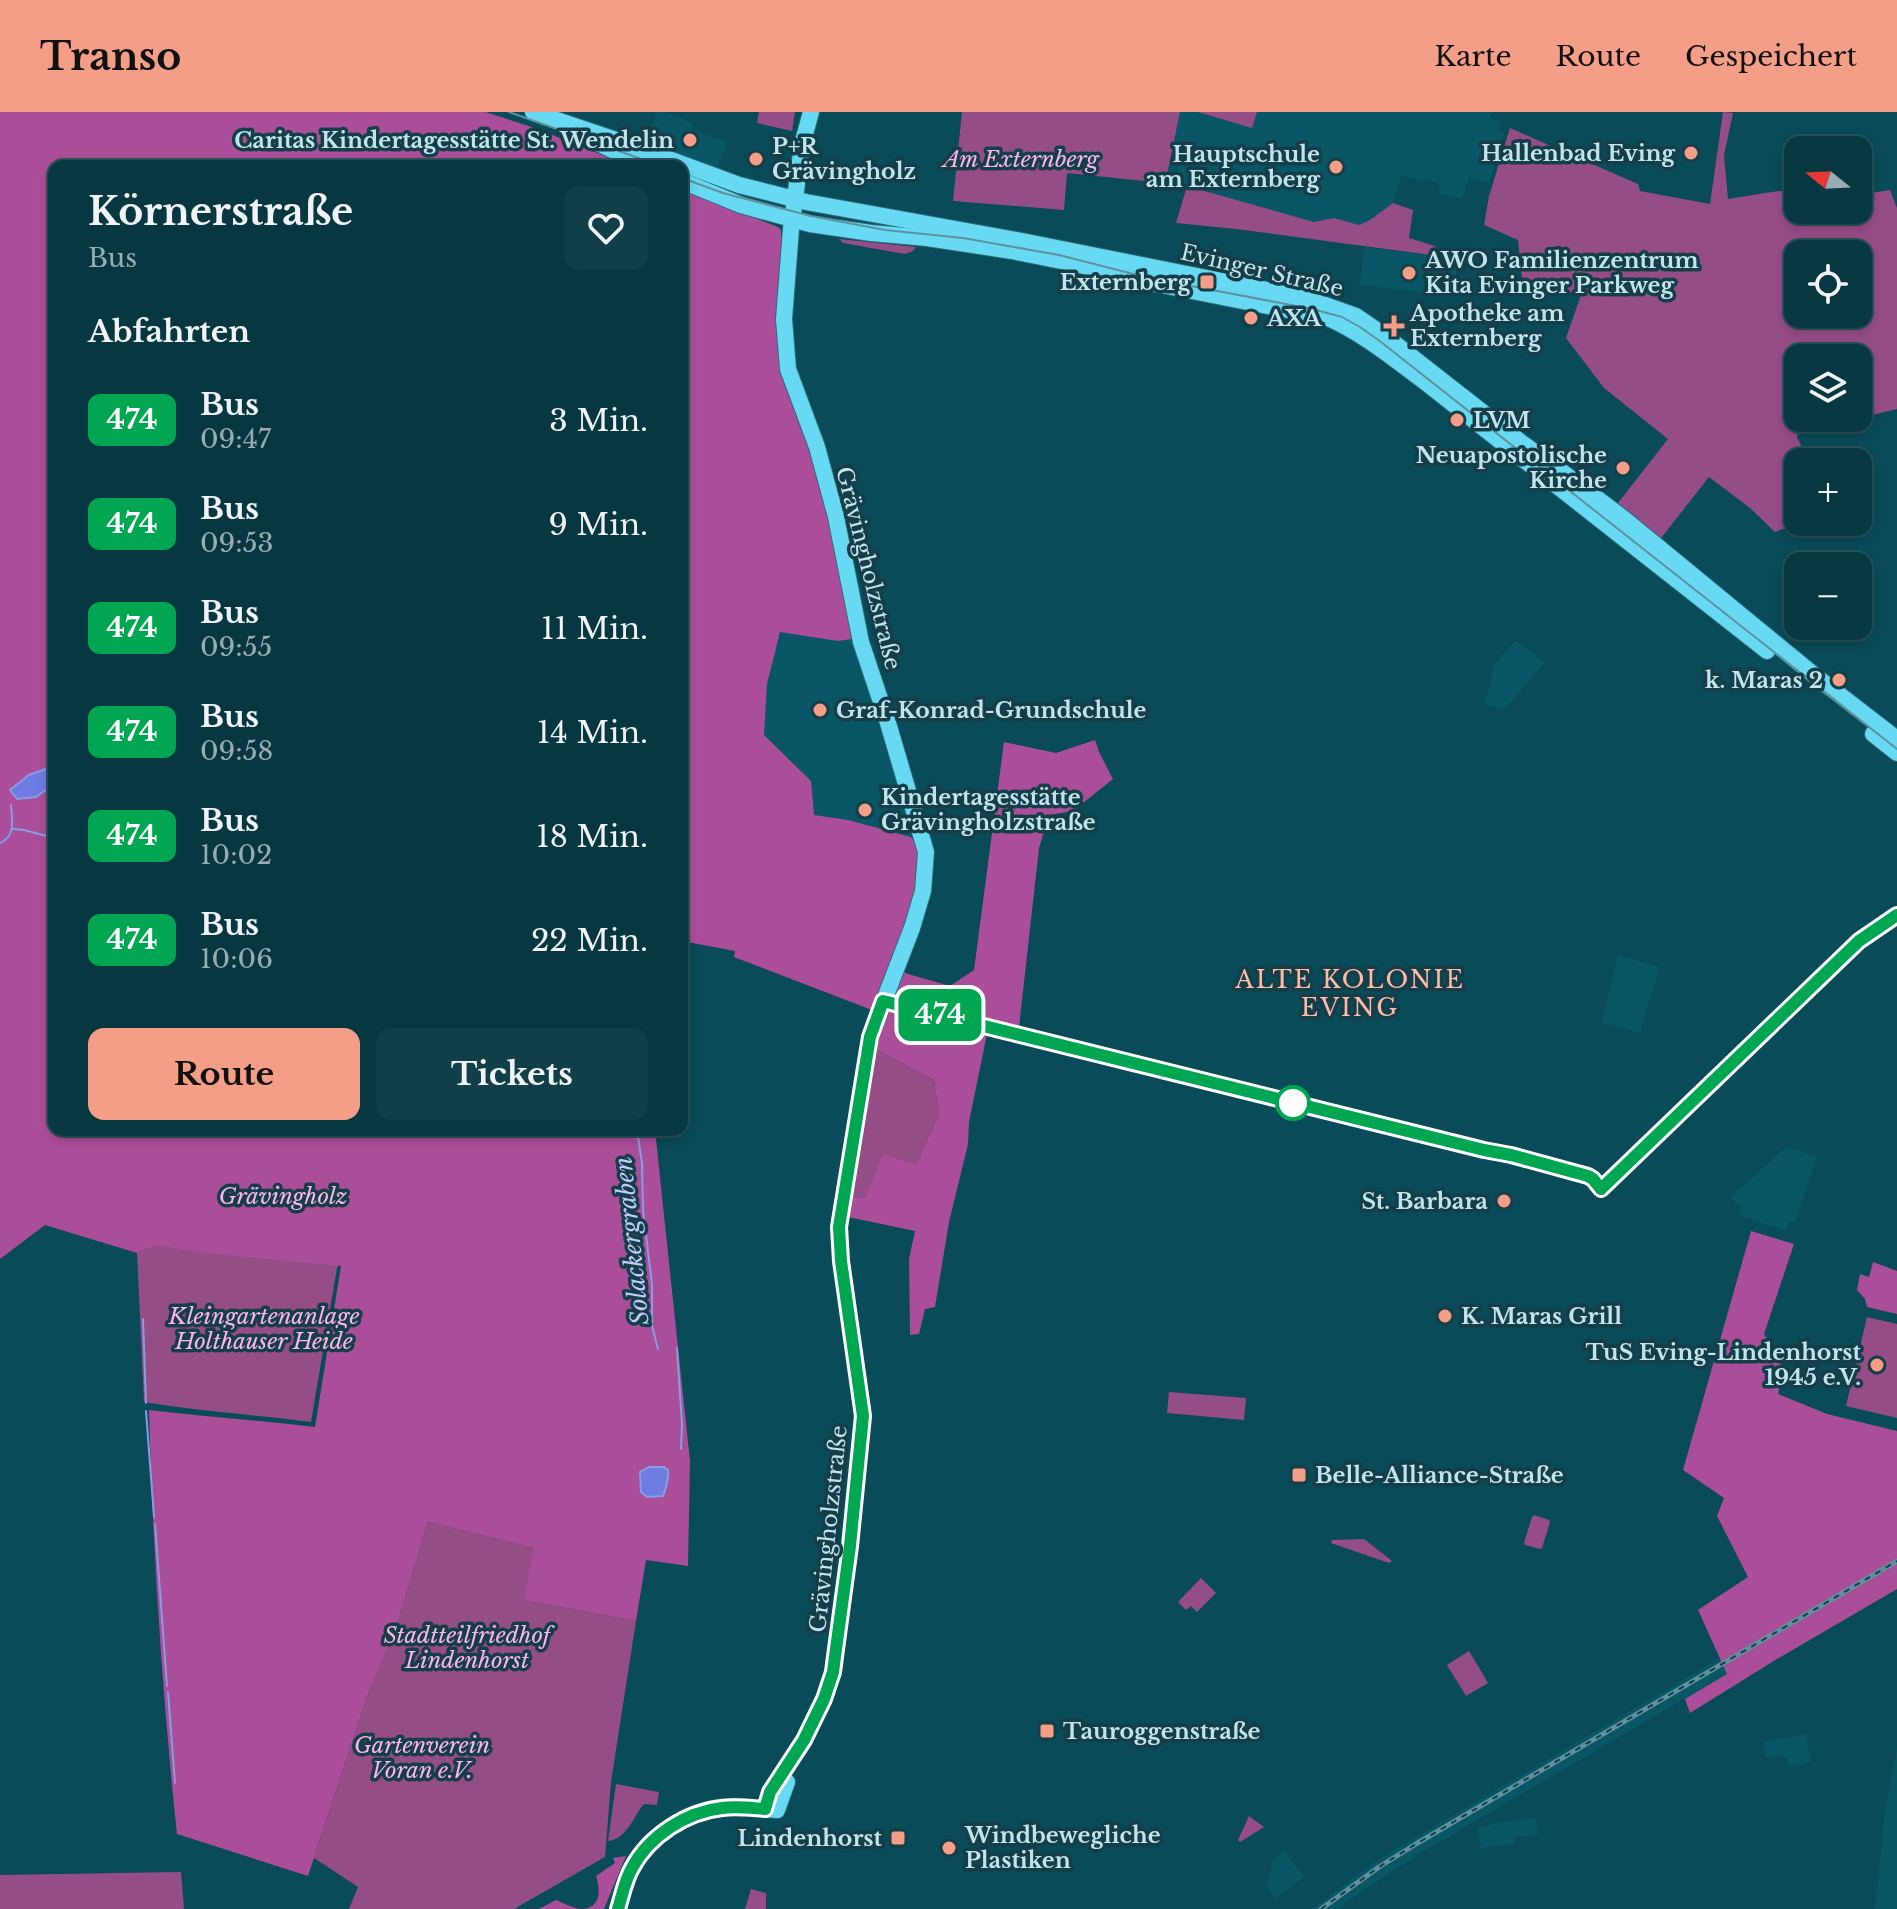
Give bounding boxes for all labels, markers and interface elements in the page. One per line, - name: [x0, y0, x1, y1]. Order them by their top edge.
- text: Transo: [40, 33, 181, 80]
- text: Karte: [1434, 39, 1512, 74]
- text: Route: [1556, 39, 1641, 74]
- text: Gespeichert: [1685, 39, 1857, 74]
- place label: Caritas Kindertagesstätte St. Wendelin: [234, 127, 674, 154]
- marker: Caritas Kindertagesstätte St. Wendelin: [681, 131, 699, 149]
- place label: P+R Grävingholz: [772, 133, 916, 185]
- north arrow: [1784, 136, 1872, 224]
- map controls: [1784, 136, 1872, 640]
- place label: Hallenbad Eving: [1481, 140, 1676, 167]
- place label: Hauptschule am Externberg: [1146, 141, 1321, 193]
- marker: Hallenbad Eving: [1682, 144, 1700, 162]
- park label: Am Externberg: [940, 146, 1101, 173]
- marker: P+R Grävingholz: [747, 150, 765, 168]
- marker: Hauptschule am Externberg: [1327, 158, 1345, 176]
- button: heart: [564, 186, 648, 270]
- text: Körnerstraße: [88, 188, 353, 235]
- street label: Evinger Straße: [1178, 239, 1346, 302]
- button: locate: [1784, 240, 1872, 328]
- text: Bus: [88, 242, 137, 274]
- place label: AWO Familienzentrum Kita Evinger Parkweg: [1424, 247, 1699, 299]
- marker: AWO Familienzentrum Kita Evinger Parkweg: [1400, 264, 1418, 282]
- place label: Externberg: [1060, 269, 1192, 296]
- marker: Externberg: [1198, 273, 1216, 291]
- place label: Apotheke am Externberg: [1409, 300, 1564, 352]
- place label: AXA: [1266, 305, 1322, 332]
- marker: AXA: [1242, 309, 1260, 327]
- text: Abfahrten: [88, 313, 250, 350]
- marker: Apotheke am Externberg: [1385, 317, 1403, 335]
- button: layers: [1784, 344, 1872, 432]
- text: Bus: [200, 386, 259, 423]
- text: 474: [106, 402, 158, 437]
- text: 3 Min.: [549, 402, 648, 439]
- place label: LVM: [1473, 407, 1530, 434]
- marker: LVM: [1448, 411, 1466, 429]
- text: 09:47: [200, 423, 271, 455]
- place label: Neuapostolische Kirche: [1416, 442, 1607, 494]
- button: +: [1784, 448, 1872, 536]
- marker: Neuapostolische Kirche: [1614, 459, 1632, 477]
- street label: Grävingholzstraße: [830, 464, 907, 672]
- text: Bus: [200, 490, 259, 527]
- text: 474: [106, 506, 158, 541]
- text: 9 Min.: [549, 506, 648, 543]
- text: 09:53: [200, 527, 273, 559]
- button: −: [1784, 552, 1872, 640]
- text: Bus: [200, 594, 259, 631]
- text: 474: [106, 610, 158, 645]
- text: 11 Min.: [541, 610, 648, 647]
- text: 09:55: [200, 631, 272, 663]
- place label: k. Maras 2: [1705, 667, 1823, 694]
- marker: k. Maras 2: [1830, 671, 1848, 689]
- place label: Graf-Konrad-Grundschule: [836, 697, 1147, 724]
- text: Bus: [200, 698, 259, 735]
- marker: Graf-Konrad-Grundschule: [811, 701, 829, 719]
- text: 474: [106, 714, 158, 749]
- text: 14 Min.: [537, 714, 648, 751]
- text: 09:58: [200, 735, 273, 767]
- place label: Kindertagesstätte Grävingholzstraße: [881, 784, 1096, 836]
- marker: Kindertagesstätte Grävingholzstraße: [856, 801, 874, 819]
- text: Bus: [200, 802, 259, 839]
- text: 474: [106, 818, 158, 853]
- text: 18 Min.: [536, 818, 648, 855]
- text: 10:02: [200, 839, 272, 871]
- text: Bus: [200, 906, 259, 943]
- text: 474: [106, 922, 158, 957]
- text: 22 Min.: [531, 922, 648, 959]
- text: 10:06: [200, 943, 273, 975]
- district label: ALTE KOLONIE EVING: [1234, 965, 1465, 1022]
- line badge: 474: [894, 989, 986, 1041]
- text: 474: [914, 997, 966, 1032]
- button: Route: [88, 1028, 360, 1120]
- button: Tickets: [376, 1028, 648, 1120]
- unlabelled marker: [1276, 1086, 1310, 1120]
- water label: Solackergraben: [608, 1155, 655, 1327]
- park label: Grävingholz: [219, 1183, 347, 1210]
- place label: St. Barbara: [1361, 1188, 1488, 1215]
- marker: St. Barbara: [1495, 1192, 1513, 1210]
- park label: Kleingartenanlage Holthauser Heide: [168, 1303, 359, 1355]
- place label: K. Maras Grill: [1461, 1303, 1622, 1330]
- marker: K. Maras Grill: [1436, 1307, 1454, 1325]
- place label: TuS Eving-Lindenhorst 1945 e.V.: [1585, 1339, 1862, 1391]
- marker: TuS Eving-Lindenhorst 1945 e.V.: [1868, 1356, 1886, 1374]
- street label: Grävingholzstraße: [804, 1424, 853, 1634]
- place label: Belle-Alliance-Straße: [1315, 1462, 1564, 1489]
- marker: Belle-Alliance-Straße: [1290, 1466, 1308, 1484]
- park label: Stadtteilfriedhof Lindenhorst: [384, 1622, 555, 1674]
- place label: Tauroggenstraße: [1063, 1718, 1261, 1745]
- marker: Tauroggenstraße: [1038, 1722, 1056, 1740]
- park label: Gartenverein Voran e.V.: [354, 1732, 490, 1784]
- place label: Windbewegliche Plastiken: [964, 1822, 1161, 1874]
- place label: Lindenhorst: [737, 1825, 883, 1852]
- marker: Lindenhorst: [889, 1829, 907, 1847]
- marker: Windbewegliche Plastiken: [940, 1839, 958, 1857]

